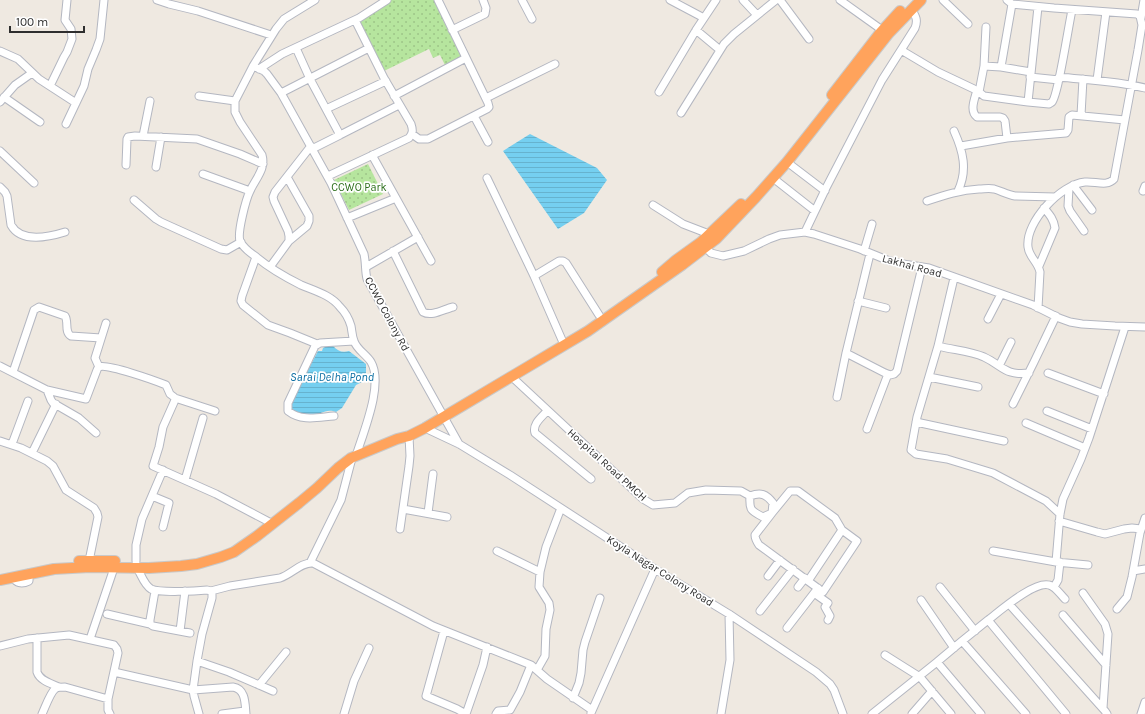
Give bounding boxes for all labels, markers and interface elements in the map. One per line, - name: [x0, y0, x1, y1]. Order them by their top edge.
- scale bar: [10, 8, 84, 34]
- text: 100 m: [16, 15, 48, 29]
- park label: CCWO Park: [331, 181, 387, 194]
- street label: Lakhai Road: [881, 252, 943, 280]
- street label: CCWO Colony Rd: [362, 275, 412, 353]
- water label: Sarai Delha Pond: [290, 370, 375, 384]
- street label: Hospital Road PMCH: [565, 426, 649, 504]
- street label: Koyla Nagar Colony Road: [604, 533, 716, 609]

